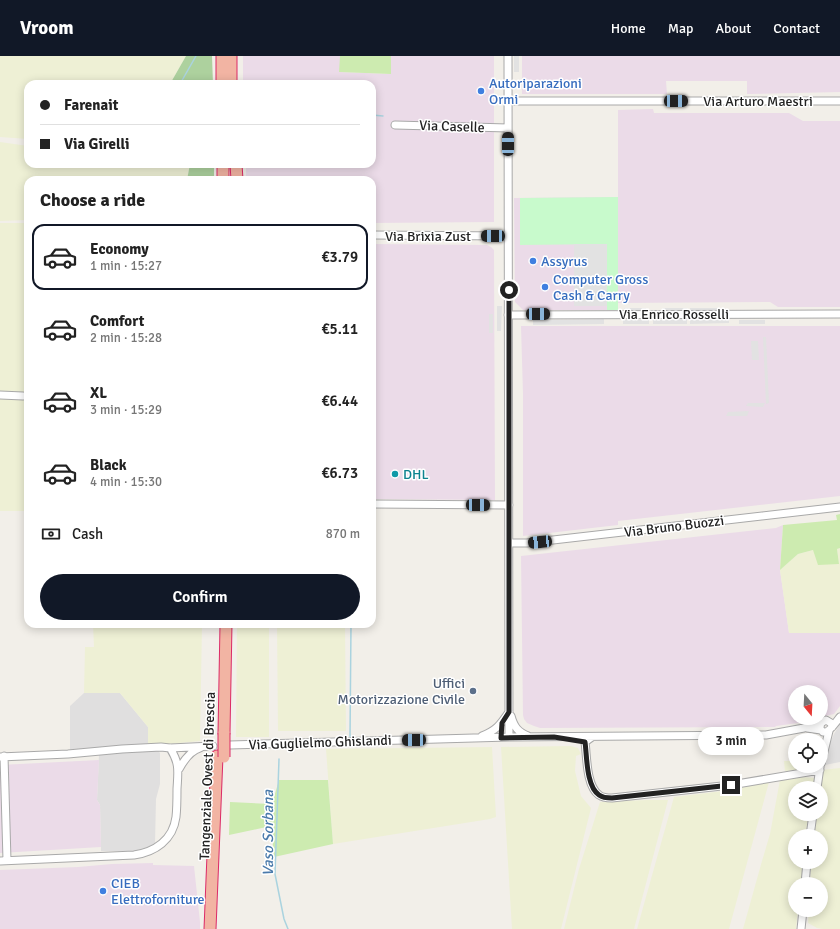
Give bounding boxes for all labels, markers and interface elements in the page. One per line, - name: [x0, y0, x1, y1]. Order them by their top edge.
- text: Vroom: [20, 16, 74, 40]
- text: Home: [611, 20, 646, 37]
- text: Map: [668, 20, 693, 37]
- text: About: [715, 20, 751, 37]
- text: Contact: [773, 20, 820, 37]
- place label: Autoriparazioni Ormi: [489, 75, 582, 108]
- marker: Autoriparazioni Ormi: [476, 86, 486, 96]
- street label: Via Arturo Maestri: [703, 93, 813, 110]
- car: [664, 95, 688, 107]
- text: Farenait: [64, 96, 118, 114]
- street label: Via Caselle: [419, 117, 485, 136]
- car: [502, 132, 514, 156]
- text: Via Girelli: [64, 135, 130, 153]
- text: Choose a ride: [40, 189, 145, 211]
- street label: Via Brixia Zust: [385, 228, 471, 245]
- car: [481, 230, 505, 242]
- icon: car: [42, 239, 78, 275]
- text: Economy: [90, 240, 149, 258]
- text: €3.79: [321, 248, 358, 266]
- place label: Assyrus: [541, 253, 587, 270]
- marker: Assyrus: [528, 256, 538, 266]
- text: 1 min · 15:27: [90, 258, 162, 274]
- place label: Computer Gross Cash & Carry: [553, 271, 648, 304]
- route start: [500, 281, 518, 299]
- marker: Computer Gross Cash & Carry: [540, 282, 550, 292]
- street label: Via Enrico Rosselli: [619, 306, 729, 323]
- car: [526, 308, 550, 320]
- icon: car: [42, 311, 78, 347]
- text: Comfort: [90, 312, 144, 330]
- text: €5.11: [321, 320, 358, 338]
- text: 2 min · 15:28: [90, 330, 162, 346]
- icon: car: [42, 383, 78, 419]
- text: XL: [90, 384, 107, 402]
- text: €6.44: [321, 392, 358, 410]
- text: 3 min · 15:29: [90, 402, 162, 418]
- icon: car: [42, 455, 78, 491]
- text: Black: [90, 456, 127, 474]
- text: €6.73: [321, 464, 358, 482]
- place label: DHL: [403, 466, 429, 483]
- marker: DHL: [390, 469, 400, 479]
- text: 4 min · 15:30: [90, 474, 162, 490]
- car: [466, 499, 490, 511]
- street label: Via Bruno Buozzi: [623, 512, 725, 541]
- icon: cash: [40, 523, 62, 545]
- text: Cash: [72, 525, 103, 543]
- text: 870 m: [326, 526, 360, 542]
- car: [527, 535, 553, 549]
- button: Confirm: [40, 574, 360, 620]
- place label: Uffici Motorizzazione Civile: [338, 675, 465, 708]
- north arrow: [788, 685, 828, 725]
- map controls: [788, 685, 828, 917]
- marker: Uffici Motorizzazione Civile: [468, 686, 478, 696]
- street label: Tangenziale Ovest di Brescia: [196, 692, 219, 861]
- callout: 3 min: [698, 727, 764, 755]
- street label: Via Guglielmo Ghislandi: [248, 732, 392, 753]
- text: 3 min: [715, 733, 747, 749]
- button: locate: [788, 733, 828, 773]
- car: [402, 734, 426, 746]
- route end: [722, 776, 740, 794]
- button: layers: [788, 781, 828, 821]
- water label: Vaso Sorbana: [259, 789, 277, 876]
- button: +: [788, 829, 828, 869]
- place label: CIEB Elettroforniture: [111, 875, 205, 908]
- button: −: [788, 877, 828, 917]
- marker: CIEB Elettroforniture: [98, 886, 108, 896]

